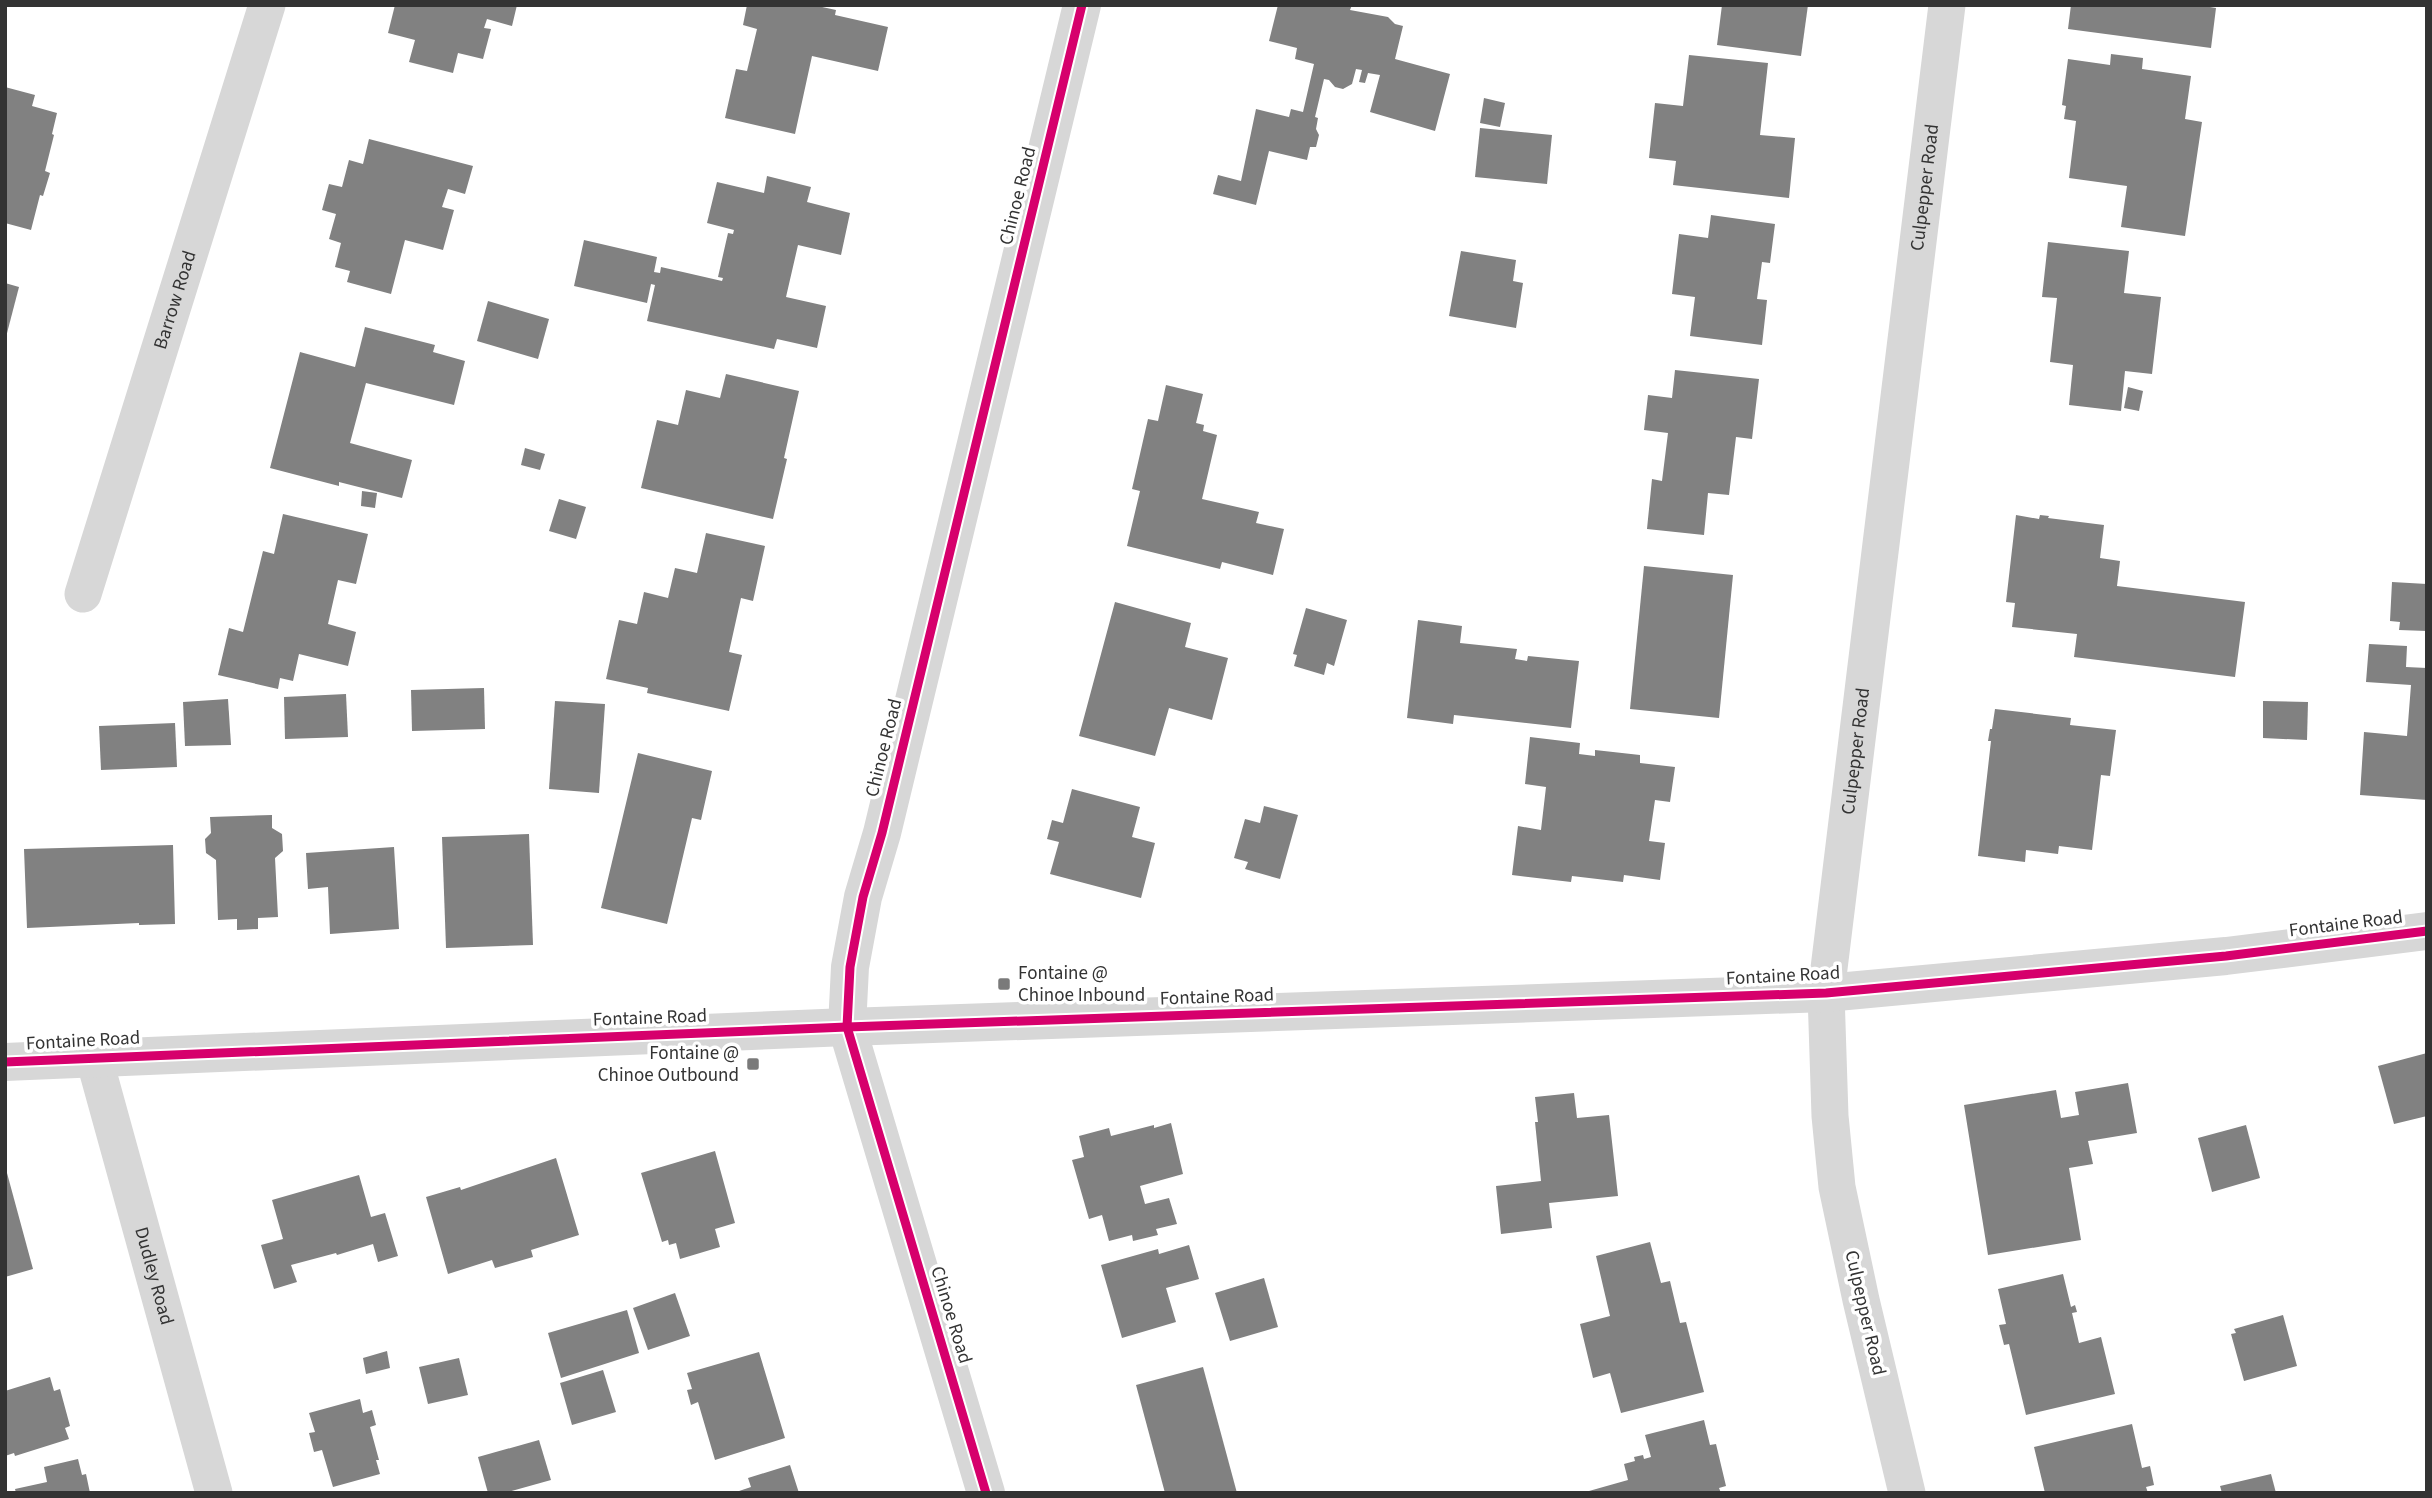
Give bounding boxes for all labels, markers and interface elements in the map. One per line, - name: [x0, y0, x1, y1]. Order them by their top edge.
- street label: Culpepper Road: [1904, 122, 1946, 252]
- street label: Chinoe Road: [993, 144, 1043, 248]
- street label: Barrow Road: [147, 247, 203, 353]
- street label: Culpepper Road: [1834, 686, 1877, 816]
- street label: Chinoe Road: [859, 696, 909, 800]
- street label: Fontaine Road: [2288, 904, 2404, 944]
- place label: Fontaine @ Chinoe Inbound: [1018, 960, 1145, 1009]
- street label: Fontaine Road: [1725, 960, 1841, 992]
- marker: Fontaine @ Chinoe Inbound: [996, 976, 1012, 992]
- street label: Fontaine Road: [1159, 982, 1275, 1012]
- street label: Fontaine Road: [592, 1003, 708, 1033]
- street label: Fontaine Road: [25, 1025, 141, 1057]
- place label: Fontaine @ Chinoe Outbound: [598, 1040, 739, 1089]
- marker: Fontaine @ Chinoe Outbound: [745, 1056, 761, 1072]
- street label: Dudley Road: [128, 1224, 180, 1328]
- street label: Culpepper Road: [1838, 1248, 1892, 1378]
- street label: Chinoe Road: [923, 1263, 979, 1367]

